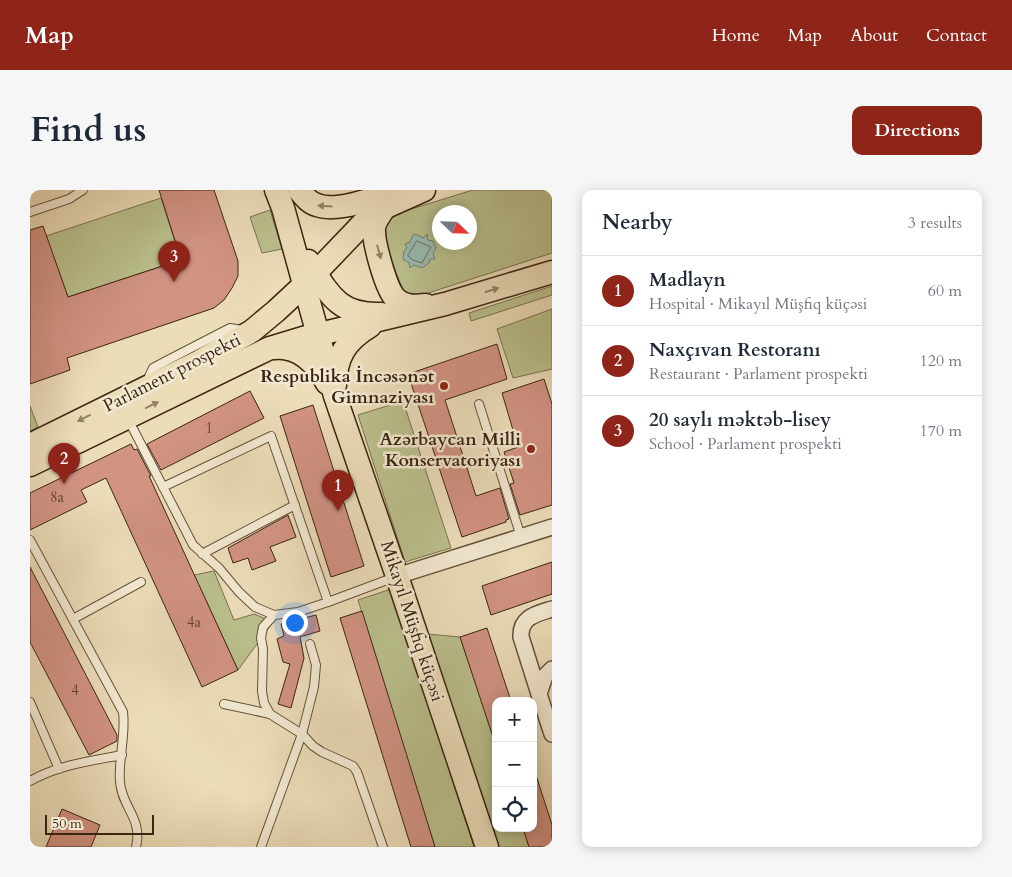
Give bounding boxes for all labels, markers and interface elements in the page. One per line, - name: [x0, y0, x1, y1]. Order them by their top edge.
- text: Map: [25, 19, 74, 52]
- text: Home: [712, 23, 760, 48]
- text: Map: [788, 23, 822, 48]
- text: About: [850, 23, 898, 48]
- text: Contact: [926, 23, 987, 48]
- text: Find us: [30, 106, 146, 154]
- button: Directions: [852, 106, 982, 155]
- one-way arrow: [317, 202, 333, 210]
- north arrow: [432, 205, 477, 250]
- text: Nearby: [602, 208, 673, 237]
- text: 3 results: [908, 212, 962, 234]
- pin: 3: [158, 241, 190, 282]
- one-way arrow: [375, 244, 383, 259]
- text: Madlayn: [649, 267, 726, 293]
- text: 1: [614, 280, 622, 302]
- text: 60 m: [928, 280, 962, 302]
- one-way arrow: [484, 286, 499, 293]
- text: Hospital · Mikayıl Müşfiq küçəsi: [649, 293, 867, 315]
- street label: Parlament prospekti: [99, 327, 245, 419]
- text: Naxçıvan Restoranı: [649, 337, 821, 363]
- text: 2: [614, 350, 622, 372]
- text: 120 m: [920, 350, 962, 372]
- text: Restaurant · Parlament prospekti: [649, 363, 868, 385]
- place label: Respublika İncəsənət Gimnaziyası: [260, 364, 435, 410]
- marker: Respublika İncəsənət Gimnaziyası: [438, 380, 450, 392]
- one-way arrow: [145, 400, 159, 408]
- text: 20 saylı məktəb-lisey: [649, 407, 831, 433]
- one-way arrow: [76, 414, 91, 422]
- house number: 1: [205, 418, 213, 438]
- text: 3: [614, 420, 622, 442]
- text: 170 m: [920, 420, 962, 442]
- place label: Azərbaycan Milli Konservatoriyası: [380, 427, 521, 473]
- text: School · Parlament prospekti: [649, 433, 842, 455]
- pin: 2: [48, 443, 80, 484]
- marker: Azərbaycan Milli Konservatoriyası: [525, 443, 537, 455]
- pin: 1: [322, 470, 354, 511]
- house number: 8a: [50, 487, 65, 507]
- street label: Mikayıl Müşfiq küçəsi: [374, 537, 450, 705]
- your location: [282, 610, 308, 636]
- house number: 4a: [187, 612, 202, 632]
- house number: 4: [71, 680, 79, 700]
- map controls: [492, 697, 537, 832]
- button: +: [492, 697, 537, 742]
- button: −: [492, 742, 537, 787]
- button: locate: [492, 787, 537, 832]
- scale bar: [45, 812, 154, 835]
- text: 50 m: [52, 814, 82, 833]

